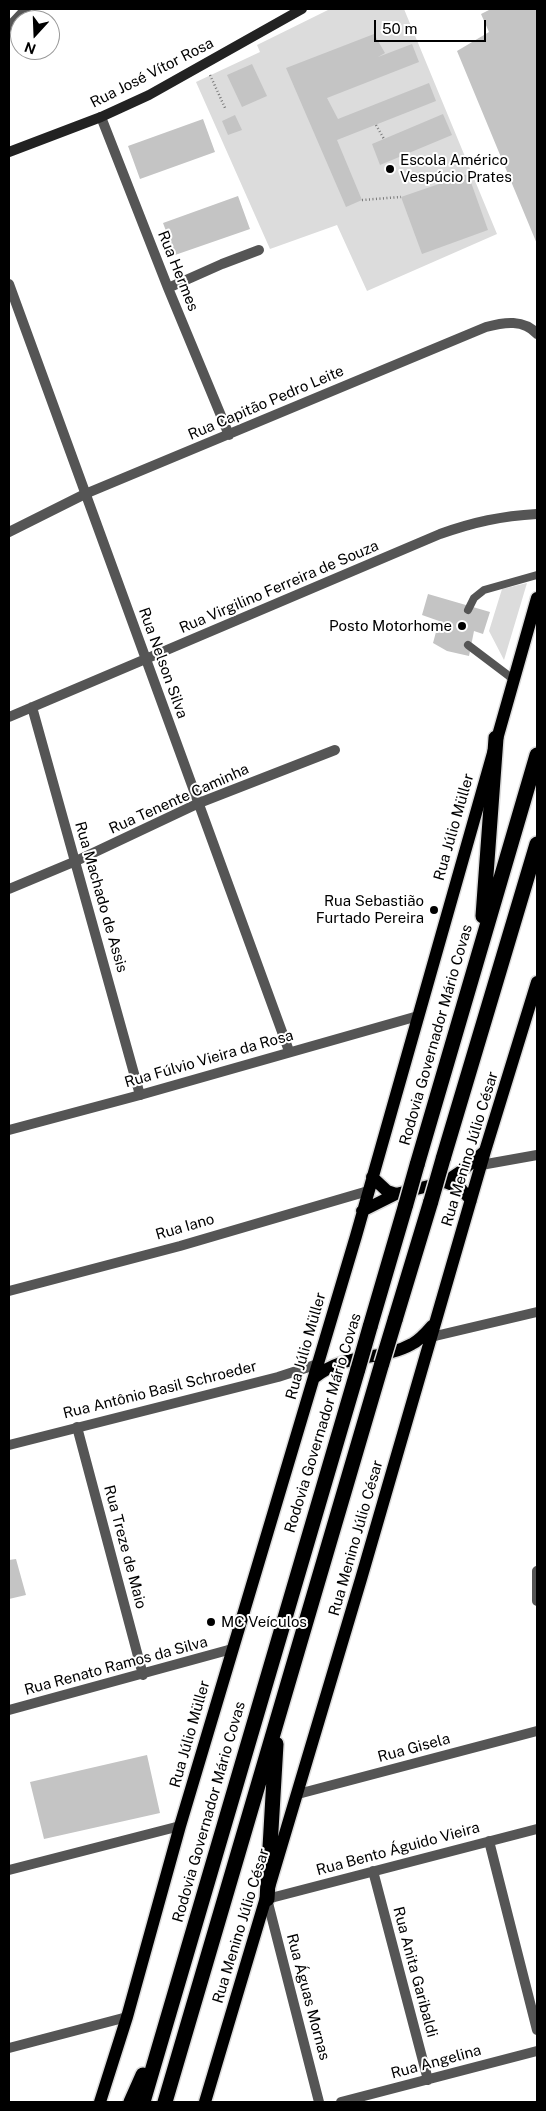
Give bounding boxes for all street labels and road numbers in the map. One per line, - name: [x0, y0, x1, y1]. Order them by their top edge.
- street label: Rua José Vítor Rosa: [87, 34, 217, 112]
- street label: Rua Hermes: [154, 228, 202, 314]
- street label: Rua Capitão Pedro Leite: [185, 362, 347, 444]
- street label: Rua Virgilino Ferreira de Souza: [177, 537, 381, 637]
- street label: Rua Nelson Silva: [135, 605, 191, 721]
- street label: Rua Tenente Caminha: [106, 760, 252, 838]
- street label: Rua Júlio Müller: [430, 771, 478, 883]
- street label: Rua Machado de Assis: [71, 819, 131, 975]
- street label: Rodovia Governador Mário Covas: [396, 922, 476, 1148]
- street label: Rua Fúlvio Vieira da Rosa: [123, 1026, 295, 1092]
- street label: Rua Menino Júlio César: [438, 1069, 502, 1229]
- street label: Rua Iano: [154, 1210, 216, 1244]
- street label: Rua Júlio Müller: [282, 1290, 330, 1402]
- street label: Rodovia Governador Mário Covas: [281, 1311, 365, 1535]
- street label: Rua Antônio Basil Schroeder: [61, 1357, 259, 1423]
- street label: Rua Menino Júlio César: [325, 1458, 387, 1618]
- street label: Rua Treze de Maio: [100, 1483, 150, 1611]
- street label: Rua Renato Ramos da Silva: [22, 1633, 210, 1699]
- street label: Rua Júlio Müller: [166, 1678, 214, 1790]
- street label: Rodovia Governador Mário Covas: [169, 1699, 249, 1925]
- street label: Rua Gisela: [376, 1730, 452, 1766]
- street label: Rua Bento Águido Vieira: [314, 1819, 482, 1879]
- street label: Rua Menino Júlio César: [209, 1846, 273, 2006]
- street label: Rua Anita Garibaldi: [389, 1905, 441, 2039]
- street label: Rua Águas Mornas: [282, 1932, 334, 2062]
- street label: Rua Angelina: [389, 2041, 483, 2083]

